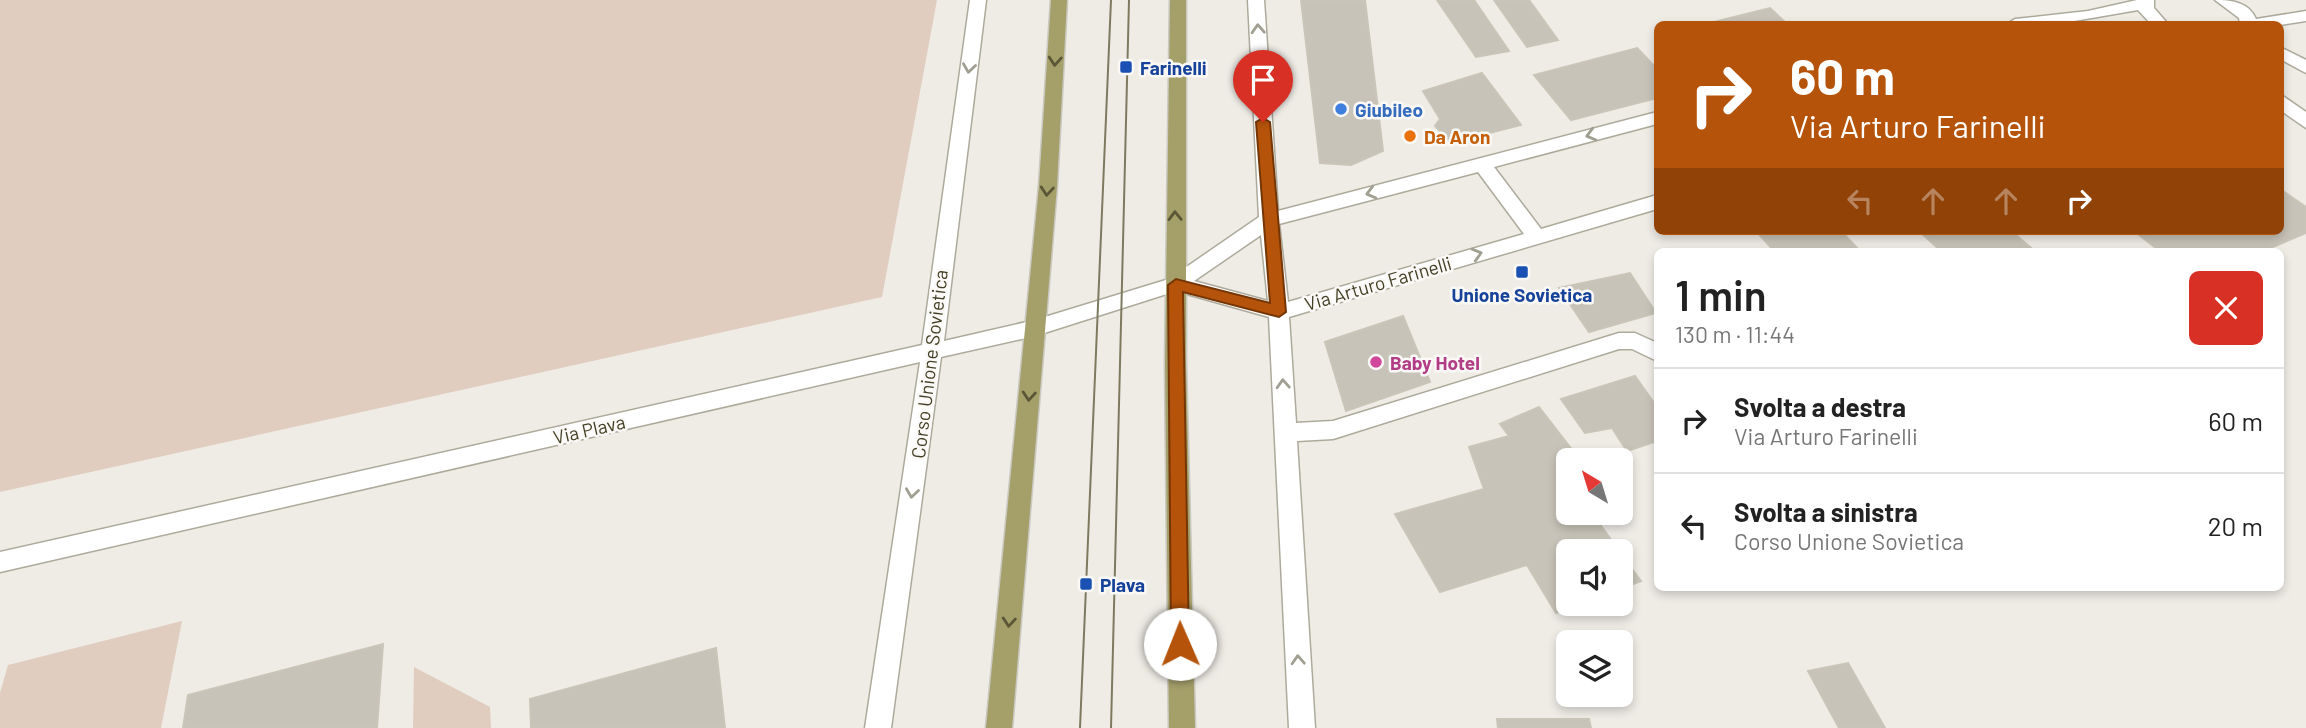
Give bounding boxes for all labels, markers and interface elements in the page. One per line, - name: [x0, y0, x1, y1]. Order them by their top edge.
- one-way arrow: [1250, 24, 1265, 35]
- text: 60 m: [1790, 46, 1895, 105]
- icon: right: [1675, 49, 1766, 140]
- pin: [1233, 50, 1293, 122]
- one-way arrow: [1048, 56, 1063, 67]
- place label: Farinelli: [1140, 56, 1207, 79]
- marker: Farinelli: [1118, 59, 1134, 75]
- icon: arrive: [1244, 61, 1282, 99]
- one-way arrow: [961, 62, 976, 73]
- place label: Giubileo: [1355, 98, 1423, 121]
- marker: Giubileo: [1333, 101, 1349, 117]
- text: Via Arturo Farinelli: [1790, 106, 2046, 144]
- place label: Da Aron: [1424, 125, 1490, 148]
- one-way arrow: [1585, 127, 1597, 141]
- marker: Da Aron: [1402, 128, 1418, 144]
- icon: left: [1841, 182, 1879, 220]
- icon: ahead: [1914, 182, 1952, 220]
- icon: ahead: [1987, 182, 2025, 220]
- icon: right: [2060, 182, 2098, 220]
- one-way arrow: [1040, 185, 1055, 196]
- one-way arrow: [1365, 185, 1377, 199]
- one-way arrow: [1167, 210, 1183, 221]
- one-way arrow: [1471, 248, 1483, 263]
- street label: Via Arturo Farinelli: [1302, 251, 1454, 315]
- marker: Unione Sovietica: [1514, 264, 1530, 280]
- street label: Corso Unione Sovietica: [906, 268, 952, 460]
- text: 1 min: [1675, 269, 1767, 319]
- button: close: [2189, 271, 2263, 345]
- place label: Unione Sovietica: [1452, 283, 1592, 306]
- text: 130 m · 11:44: [1675, 320, 1795, 348]
- place label: Baby Hotel: [1390, 351, 1480, 374]
- marker: Baby Hotel: [1368, 354, 1384, 370]
- one-way arrow: [1275, 378, 1290, 389]
- one-way arrow: [1022, 390, 1037, 401]
- text: Svolta a destra: [1734, 391, 1906, 422]
- icon: right: [1675, 402, 1713, 440]
- text: 60 m: [2208, 405, 2263, 436]
- street label: Via Plava: [551, 410, 627, 448]
- text: Via Arturo Farinelli: [1734, 422, 1918, 450]
- north arrow: [1556, 448, 1633, 525]
- map controls: [1556, 448, 1633, 707]
- one-way arrow: [905, 487, 920, 499]
- text: Svolta a sinistra: [1734, 496, 1918, 527]
- icon: left: [1675, 507, 1713, 545]
- text: 20 m: [2208, 510, 2263, 541]
- text: Corso Unione Sovietica: [1734, 527, 1964, 555]
- button: sound: [1556, 539, 1633, 616]
- place label: Plava: [1100, 573, 1145, 596]
- marker: Plava: [1078, 576, 1094, 592]
- position arrow: [1143, 607, 1217, 681]
- one-way arrow: [1002, 617, 1017, 628]
- button: layers: [1556, 630, 1633, 707]
- one-way arrow: [1291, 654, 1306, 665]

